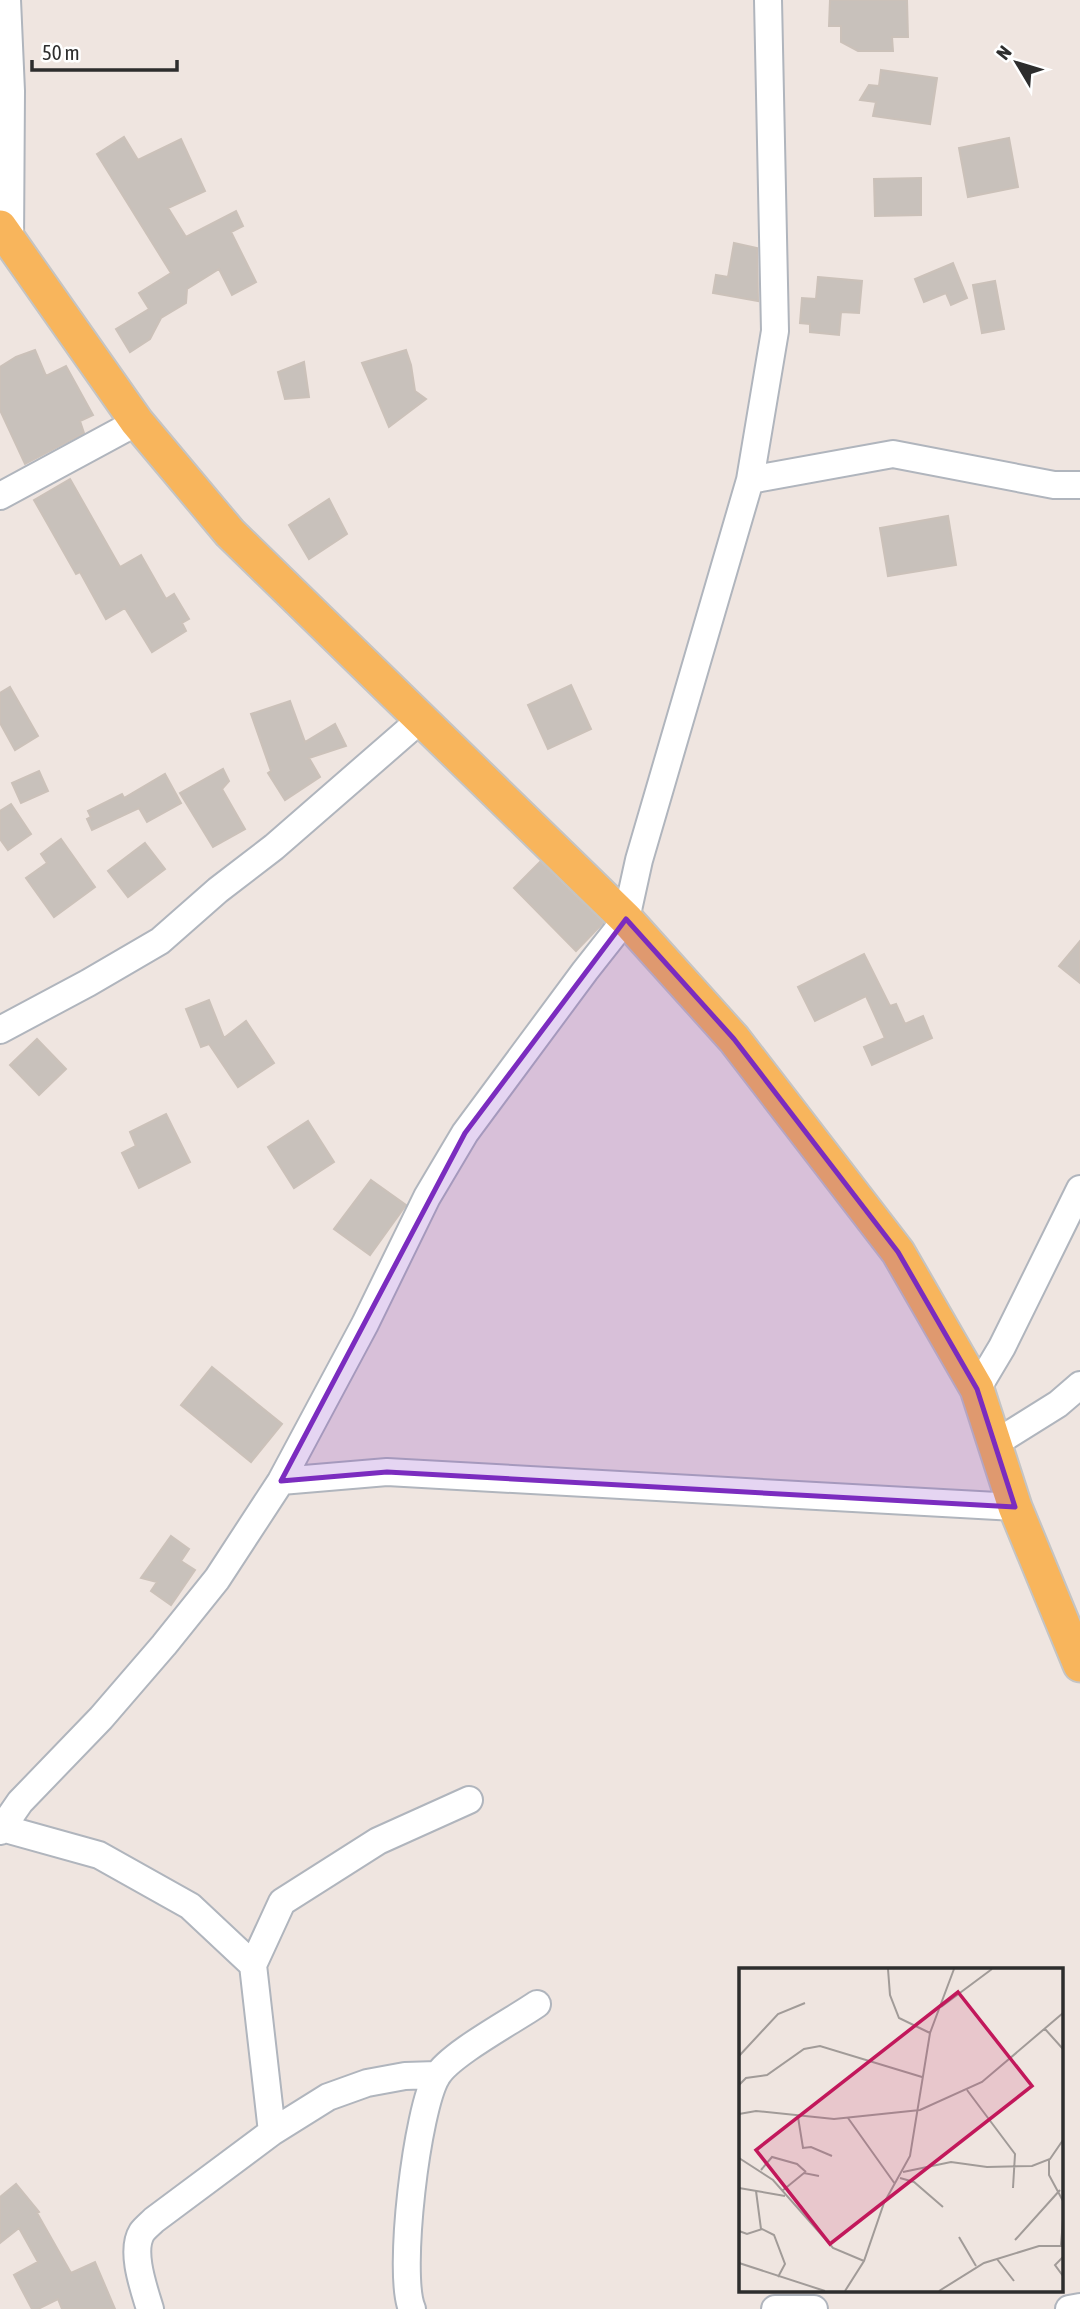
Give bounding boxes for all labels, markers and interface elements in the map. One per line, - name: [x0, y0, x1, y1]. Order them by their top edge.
- scale bar: [32, 28, 177, 72]
- north arrow: [982, 28, 1052, 98]
- text: 50 m: [42, 40, 80, 64]
- text: N: [991, 41, 1016, 64]
- inset map: [739, 1968, 1062, 2292]

